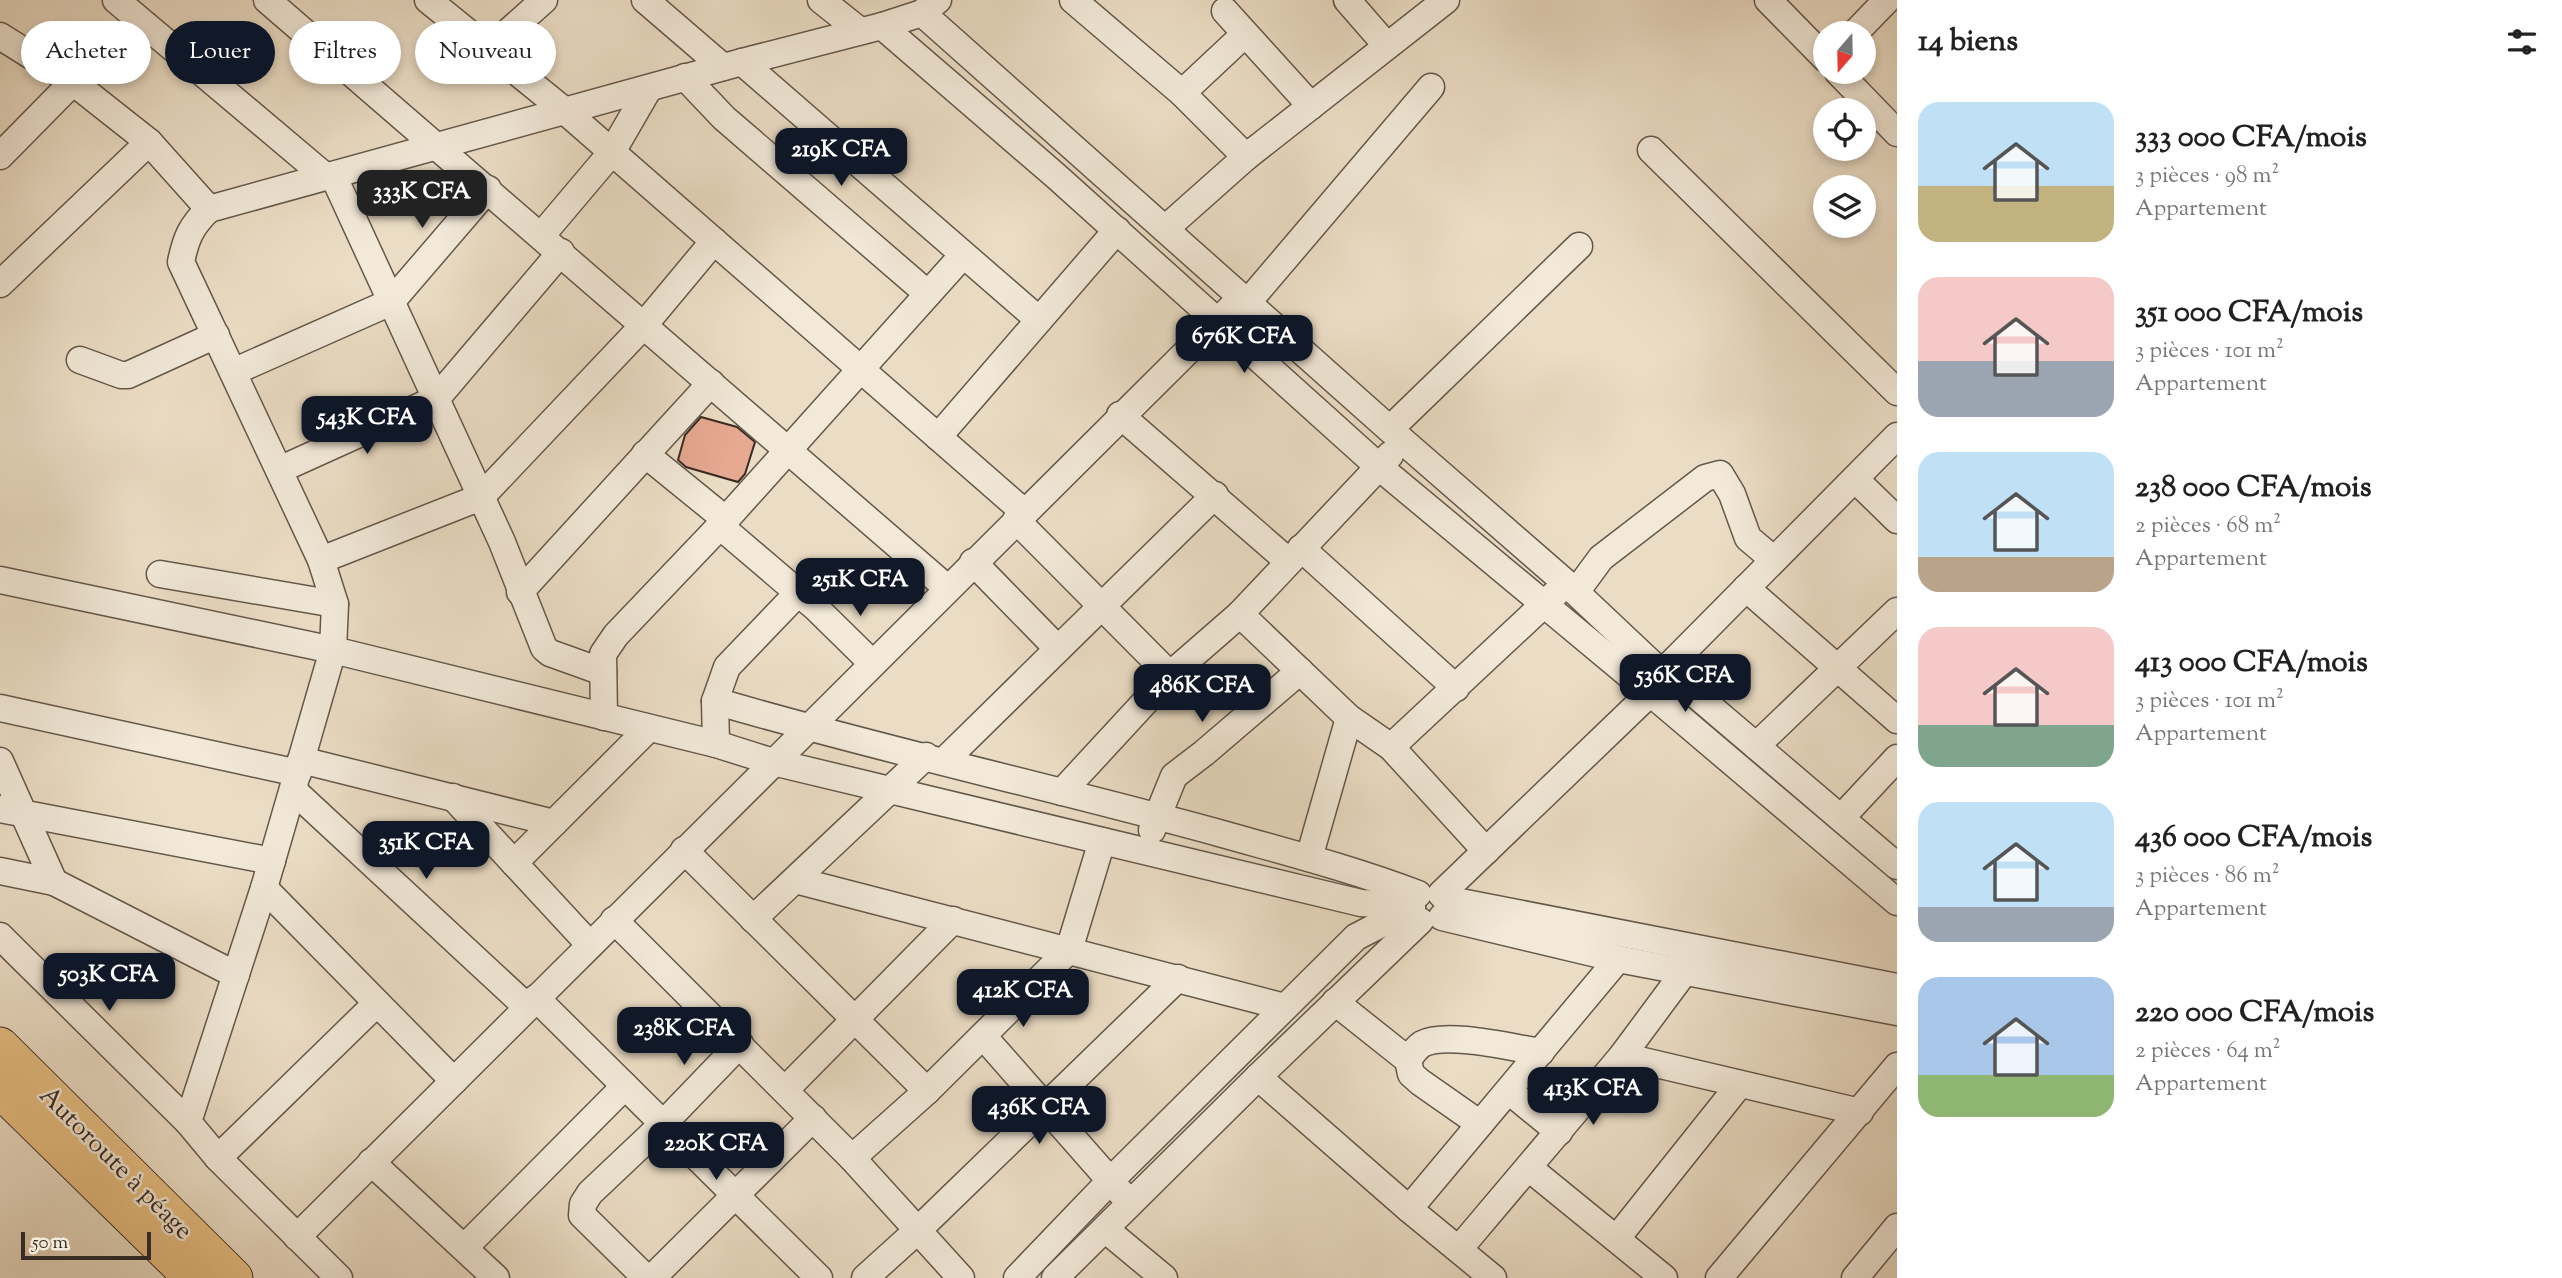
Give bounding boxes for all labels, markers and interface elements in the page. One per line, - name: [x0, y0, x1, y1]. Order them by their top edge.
- chip: Acheter: [21, 21, 151, 84]
- chip: Louer: [165, 21, 275, 84]
- chip: Filtres: [289, 21, 401, 84]
- chip: Nouveau: [415, 21, 556, 84]
- north arrow: [1813, 21, 1876, 84]
- map controls: [1813, 21, 1876, 238]
- text: 14 biens: [1918, 21, 2018, 64]
- icon: filters: [2503, 23, 2541, 61]
- button: locate: [1813, 98, 1876, 161]
- text: 333 000 CFA/mois: [2135, 117, 2367, 160]
- pin: 219K CFA: [769, 128, 913, 188]
- icon: home: [1974, 130, 2058, 214]
- text: 219K CFA: [791, 134, 891, 167]
- text: 3 pièces · 98 m²: [2135, 160, 2279, 193]
- pin: 333K CFA: [350, 170, 494, 230]
- button: layers: [1813, 175, 1876, 238]
- text: 333K CFA: [373, 176, 471, 209]
- text: Appartement: [2135, 193, 2267, 226]
- text: 351 000 CFA/mois: [2135, 292, 2363, 335]
- icon: home: [1974, 305, 2058, 389]
- pin: 676K CFA: [1172, 316, 1316, 375]
- text: 676K CFA: [1192, 321, 1296, 354]
- text: 3 pièces · 101 m²: [2135, 335, 2284, 368]
- text: Appartement: [2135, 368, 2267, 401]
- pin: 543K CFA: [295, 396, 439, 456]
- text: 543K CFA: [318, 402, 416, 435]
- text: 238 000 CFA/mois: [2135, 467, 2372, 510]
- icon: home: [1974, 480, 2058, 564]
- text: 2 pièces · 68 m²: [2135, 510, 2281, 543]
- text: Appartement: [2135, 543, 2267, 576]
- pin: 251K CFA: [788, 558, 932, 618]
- text: 251K CFA: [812, 564, 908, 597]
- text: 413 000 CFA/mois: [2135, 642, 2368, 685]
- pin: 536K CFA: [1613, 654, 1757, 714]
- icon: home: [1974, 655, 2058, 739]
- text: 536K CFA: [1636, 660, 1734, 693]
- pin: 486K CFA: [1130, 664, 1274, 724]
- text: 486K CFA: [1150, 670, 1254, 703]
- text: 3 pièces · 101 m²: [2135, 685, 2284, 718]
- text: Appartement: [2135, 718, 2267, 751]
- text: 436 000 CFA/mois: [2135, 817, 2372, 860]
- pin: 351K CFA: [354, 822, 498, 881]
- text: 351K CFA: [378, 827, 474, 860]
- icon: home: [1974, 830, 2058, 914]
- text: 3 pièces · 86 m²: [2135, 860, 2279, 893]
- text: Appartement: [2135, 893, 2267, 926]
- pin: 503K CFA: [37, 954, 181, 1013]
- text: 503K CFA: [59, 959, 159, 992]
- pin: 412K CFA: [951, 970, 1095, 1029]
- text: 412K CFA: [973, 975, 1073, 1008]
- text: 220 000 CFA/mois: [2135, 992, 2374, 1035]
- icon: home: [1974, 1005, 2058, 1089]
- pin: 238K CFA: [612, 1007, 756, 1067]
- text: 238K CFA: [633, 1013, 735, 1046]
- text: 2 pièces · 64 m²: [2135, 1035, 2281, 1068]
- pin: 413K CFA: [1521, 1068, 1665, 1127]
- text: Appartement: [2135, 1068, 2267, 1101]
- text: 413K CFA: [1544, 1073, 1642, 1106]
- street label: Autoroute à péage: [30, 1078, 201, 1249]
- pin: 436K CFA: [967, 1086, 1111, 1146]
- text: 436K CFA: [988, 1092, 1090, 1125]
- pin: 220K CFA: [644, 1122, 788, 1182]
- text: 220K CFA: [664, 1128, 768, 1161]
- scale bar: [21, 1229, 150, 1261]
- text: 50 m: [32, 1230, 68, 1257]

